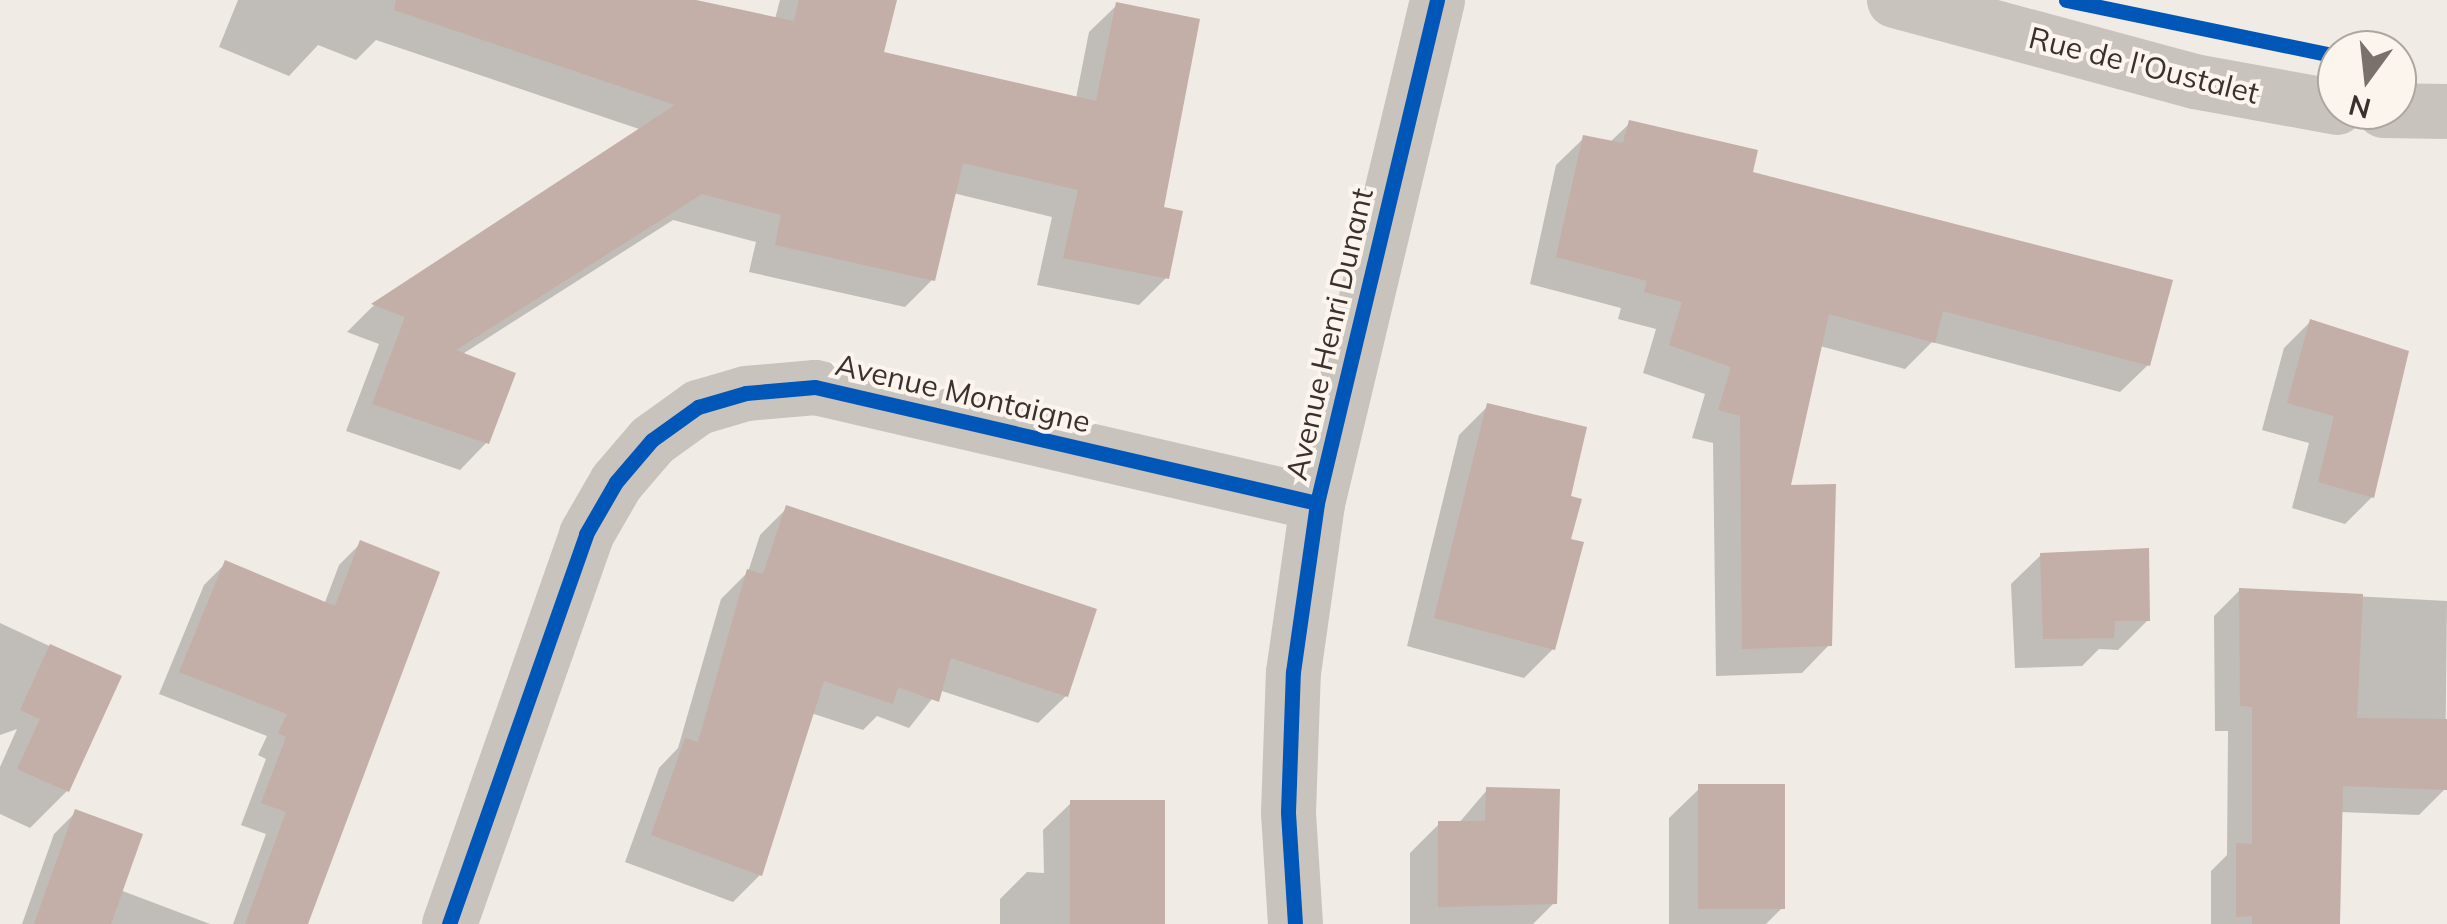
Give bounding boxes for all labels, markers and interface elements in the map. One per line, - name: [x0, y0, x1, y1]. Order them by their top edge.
- street label: Rue de l'Oustalet: [2025, 19, 2263, 111]
- north arrow: [2317, 30, 2417, 130]
- text: N: [2345, 88, 2374, 127]
- street label: Avenue Henri Dunant: [1278, 185, 1380, 483]
- street label: Avenue Montaigne: [832, 346, 1094, 440]

